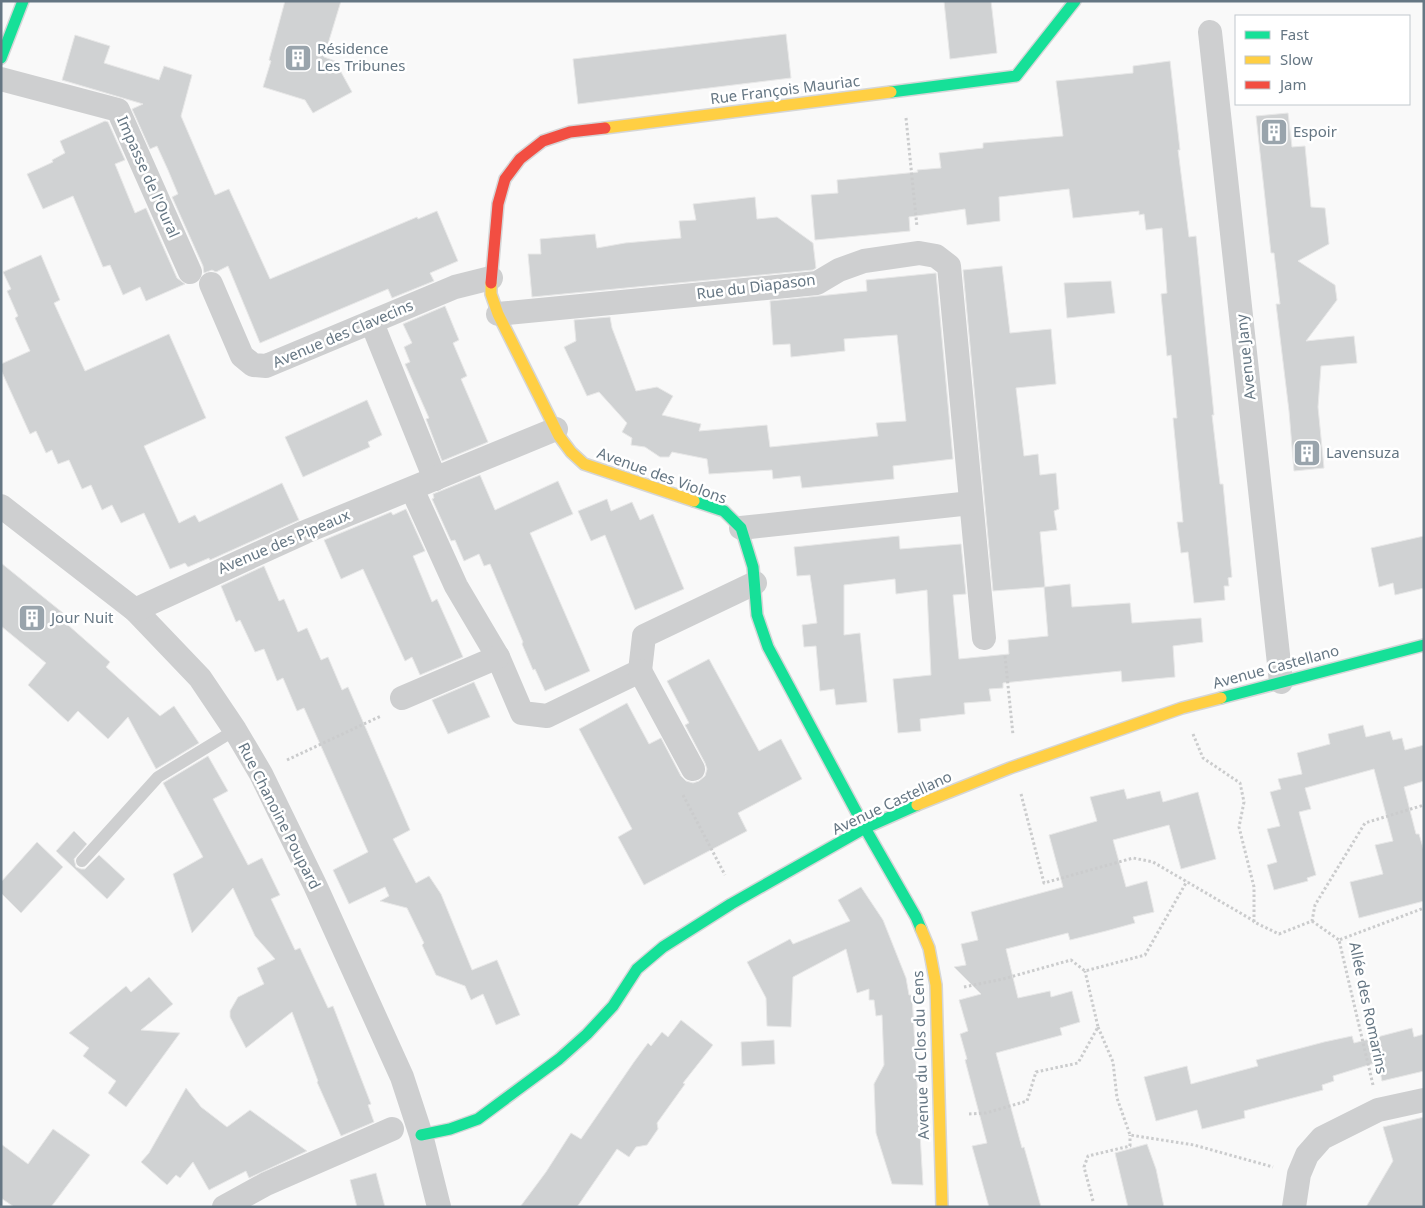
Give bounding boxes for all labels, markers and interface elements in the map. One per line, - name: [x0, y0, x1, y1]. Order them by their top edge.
- legend: [1235, 15, 1410, 105]
- text: Fast: [1280, 24, 1309, 44]
- place label: Résidence Les Tribunes: [317, 38, 405, 75]
- building icon: Résidence Les Tribunes: [283, 43, 313, 73]
- text: Slow: [1280, 49, 1313, 69]
- street label: Rue François Mauriac: [709, 70, 861, 108]
- text: Jam: [1278, 74, 1307, 94]
- street label: Impasse de l'Oural: [113, 112, 185, 241]
- building icon: Espoir: [1259, 117, 1289, 147]
- place label: Espoir: [1293, 121, 1337, 141]
- street label: Rue du Diapason: [695, 269, 817, 303]
- street label: Avenue des Clavecins: [269, 294, 416, 372]
- street label: Avenue Jany: [1231, 313, 1259, 401]
- building icon: Lavensuza: [1292, 438, 1322, 468]
- street label: Avenue des Violons: [595, 442, 730, 508]
- place label: Lavensuza: [1326, 442, 1400, 462]
- street label: Avenue des Pipeaux: [215, 504, 353, 578]
- building icon: Jour Nuit: [17, 603, 47, 633]
- place label: Jour Nuit: [49, 607, 114, 627]
- street label: Avenue Castellano: [1210, 640, 1341, 693]
- street label: Rue Chanoine Poupard: [234, 739, 326, 892]
- street label: Avenue Castellano: [828, 766, 955, 839]
- street label: Allée des Romarins: [1345, 940, 1393, 1076]
- street label: Avenue du Clos du Cens: [907, 970, 933, 1140]

